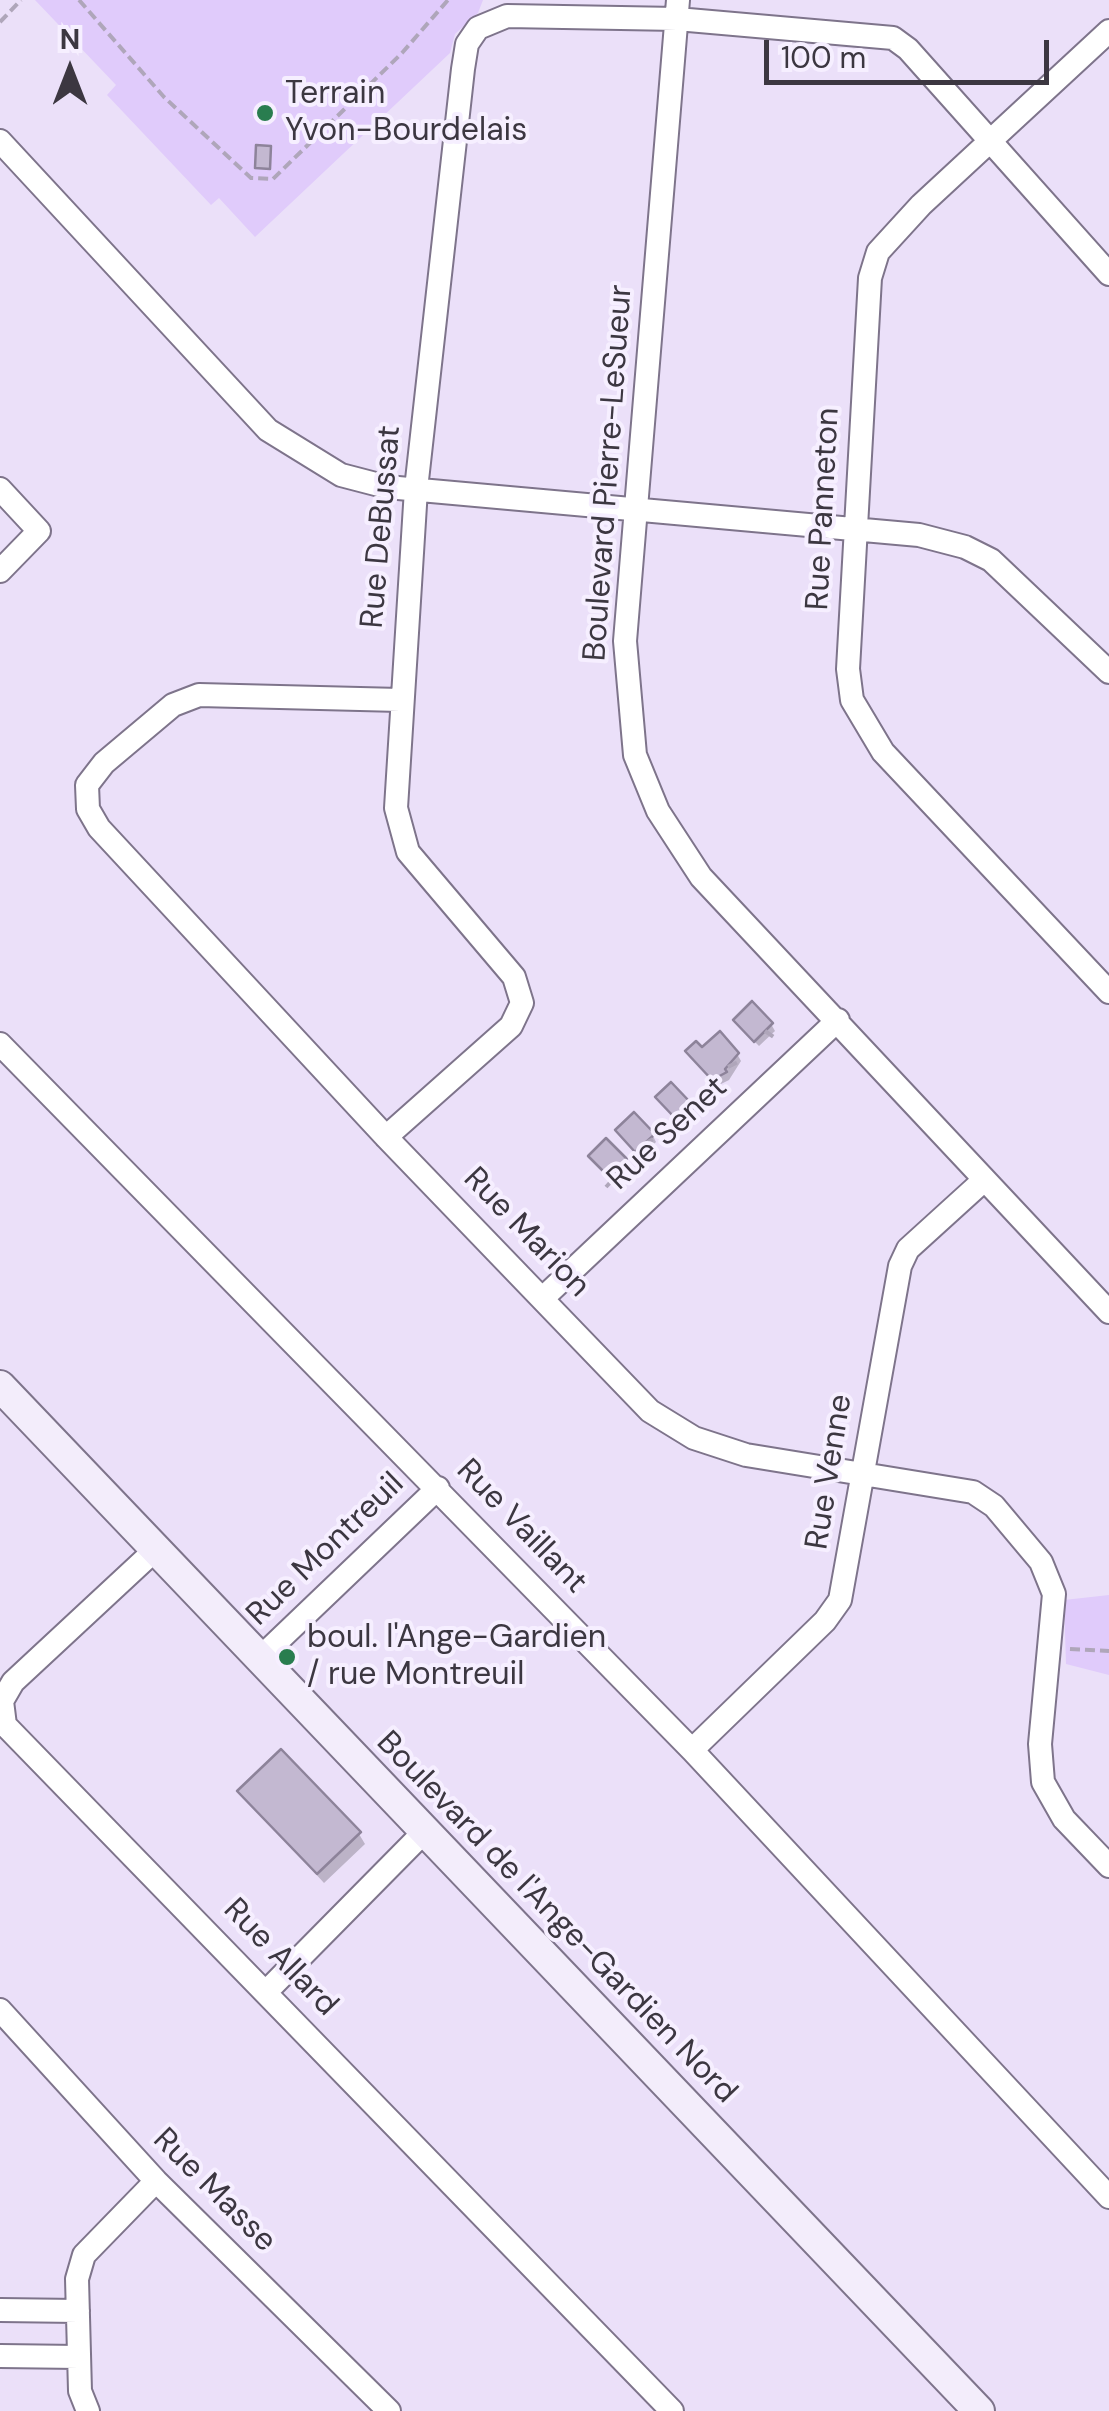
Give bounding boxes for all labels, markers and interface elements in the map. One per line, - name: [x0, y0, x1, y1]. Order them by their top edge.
- north arrow: [20, 20, 120, 120]
- scale bar: [769, 20, 1054, 82]
- text: N: [60, 21, 80, 58]
- text: 100 m: [781, 38, 866, 77]
- place label: Terrain Yvon-Bourdelais: [285, 76, 527, 151]
- marker: Terrain Yvon-Bourdelais: [254, 102, 276, 124]
- street label: Boulevard Pierre-LeSueur: [577, 284, 641, 662]
- street label: Rue Panneton: [800, 407, 848, 611]
- street label: Rue DeBussat: [354, 424, 410, 630]
- street label: Rue Senet: [600, 1069, 736, 1199]
- street label: Rue Marion: [455, 1160, 597, 1306]
- street label: Rue Venne: [799, 1392, 861, 1552]
- street label: Rue Vaillant: [448, 1452, 594, 1602]
- street label: Rue Montreuil: [240, 1466, 412, 1634]
- place label: boul. l'Ange-Gardien / rue Montreuil: [307, 1620, 606, 1695]
- marker: boul. l'Ange-Gardien / rue Montreuil: [276, 1646, 298, 1668]
- street label: Boulevard de l'Ange-Gardien Nord: [368, 1724, 744, 2112]
- street label: Rue Allard: [215, 1891, 345, 2025]
- street label: Rue Masse: [144, 2121, 284, 2261]

